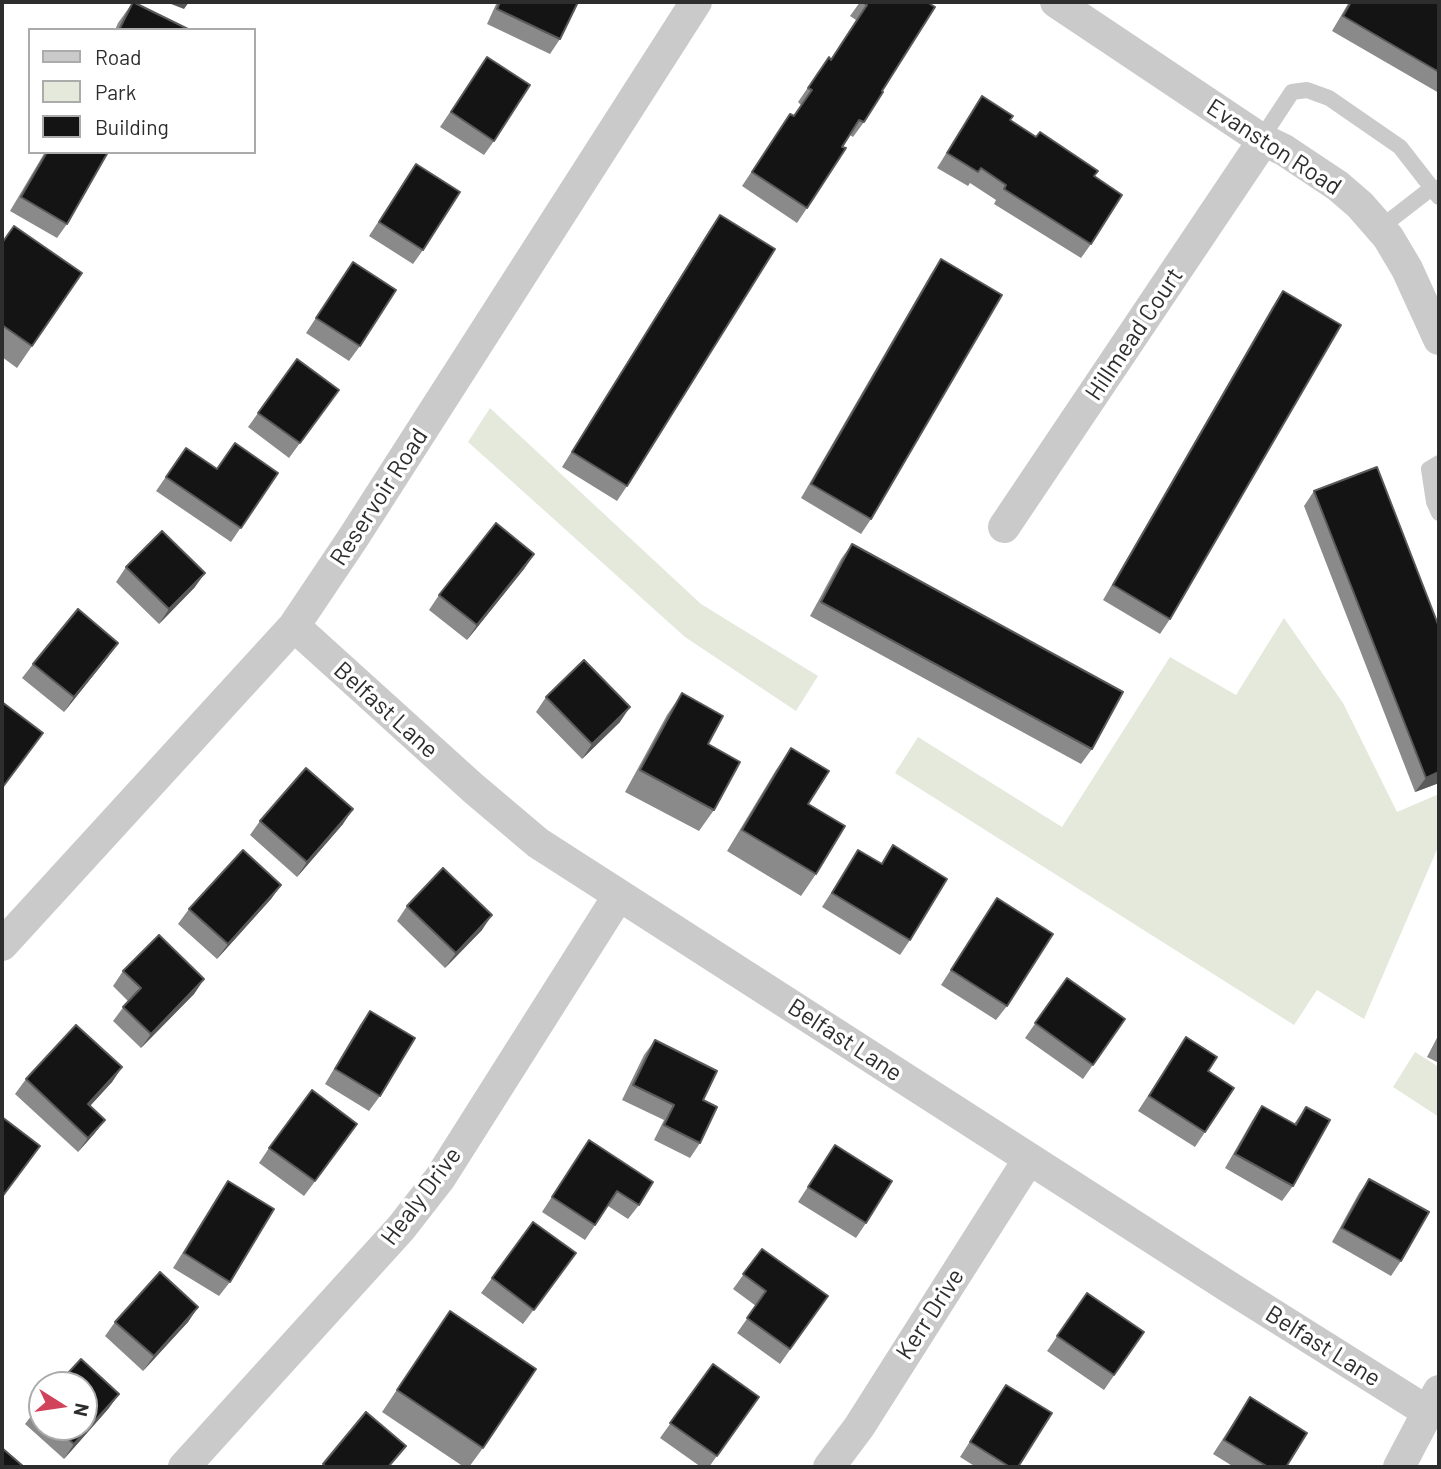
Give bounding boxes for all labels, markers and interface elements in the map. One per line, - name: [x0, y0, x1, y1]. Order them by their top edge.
- legend: [28, 28, 256, 154]
- text: Road: [95, 44, 141, 69]
- text: Park: [95, 79, 136, 104]
- street label: Evanston Road: [1201, 93, 1347, 201]
- text: Building: [95, 114, 169, 139]
- street label: Hillmead Court: [1079, 262, 1189, 406]
- street label: Reservoir Road: [324, 423, 434, 571]
- street label: Belfast Lane: [328, 656, 444, 764]
- street label: Belfast Lane: [783, 992, 907, 1088]
- street label: Healy Drive: [375, 1141, 467, 1251]
- street label: Kerr Drive: [890, 1263, 970, 1365]
- street label: Belfast Lane: [1260, 1299, 1386, 1393]
- north arrow: [28, 1371, 98, 1441]
- text: N: [70, 1401, 95, 1419]

